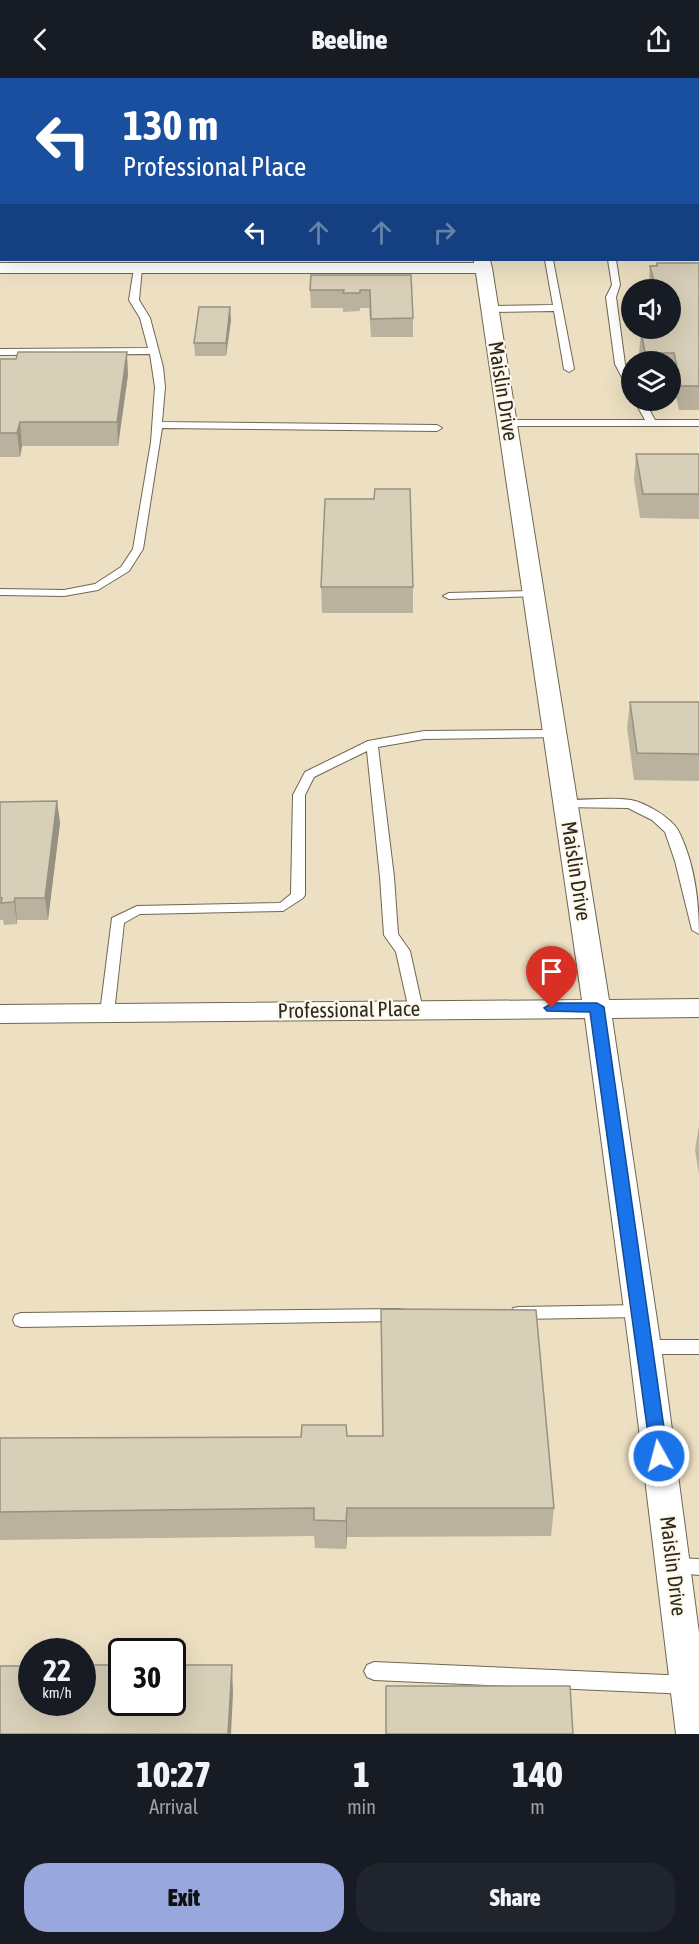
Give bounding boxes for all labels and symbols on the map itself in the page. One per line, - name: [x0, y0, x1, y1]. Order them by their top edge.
- street label: Maislin Drive: [484, 339, 524, 442]
- street label: Maislin Drive: [557, 819, 597, 922]
- pin: [526, 946, 577, 1008]
- street label: Professional Place: [278, 996, 420, 1022]
- position arrow: [627, 1424, 691, 1488]
- street label: Maislin Drive: [656, 1515, 692, 1617]
- speed limit sign: 30: [108, 1638, 186, 1716]

